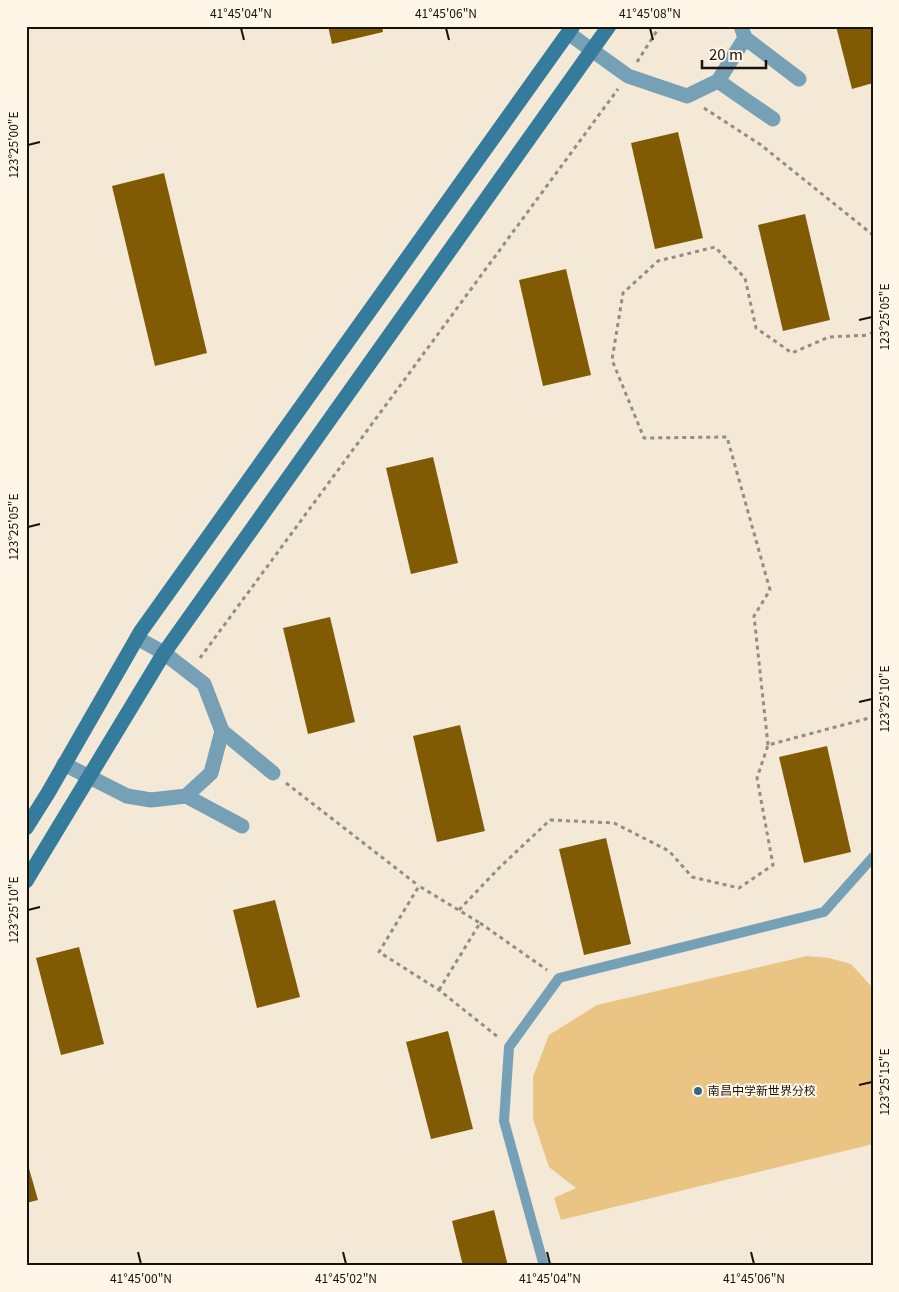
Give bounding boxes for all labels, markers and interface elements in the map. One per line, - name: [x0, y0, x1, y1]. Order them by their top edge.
- text: 41°45'04"N: [210, 4, 272, 21]
- text: 41°45'06"N: [415, 4, 477, 21]
- text: 41°45'08"N: [619, 4, 681, 21]
- scale bar: [702, 38, 765, 70]
- text: 20 m: [709, 43, 743, 64]
- text: 123°25'00"E: [4, 111, 21, 179]
- text: 123°25'05"E: [875, 283, 892, 351]
- text: 123°25'05"E: [4, 493, 21, 561]
- text: 123°25'10"E: [875, 665, 892, 733]
- text: 123°25'10"E: [4, 876, 21, 944]
- text: 123°25'15"E: [875, 1048, 892, 1116]
- place label: 南昌中学新世界分校: [708, 1081, 816, 1098]
- marker: 南昌中学新世界分校: [692, 1085, 704, 1097]
- text: 41°45'00"N: [110, 1269, 172, 1286]
- text: 41°45'02"N: [315, 1269, 377, 1286]
- text: 41°45'04"N: [519, 1269, 581, 1286]
- text: 41°45'06"N: [723, 1269, 785, 1286]

